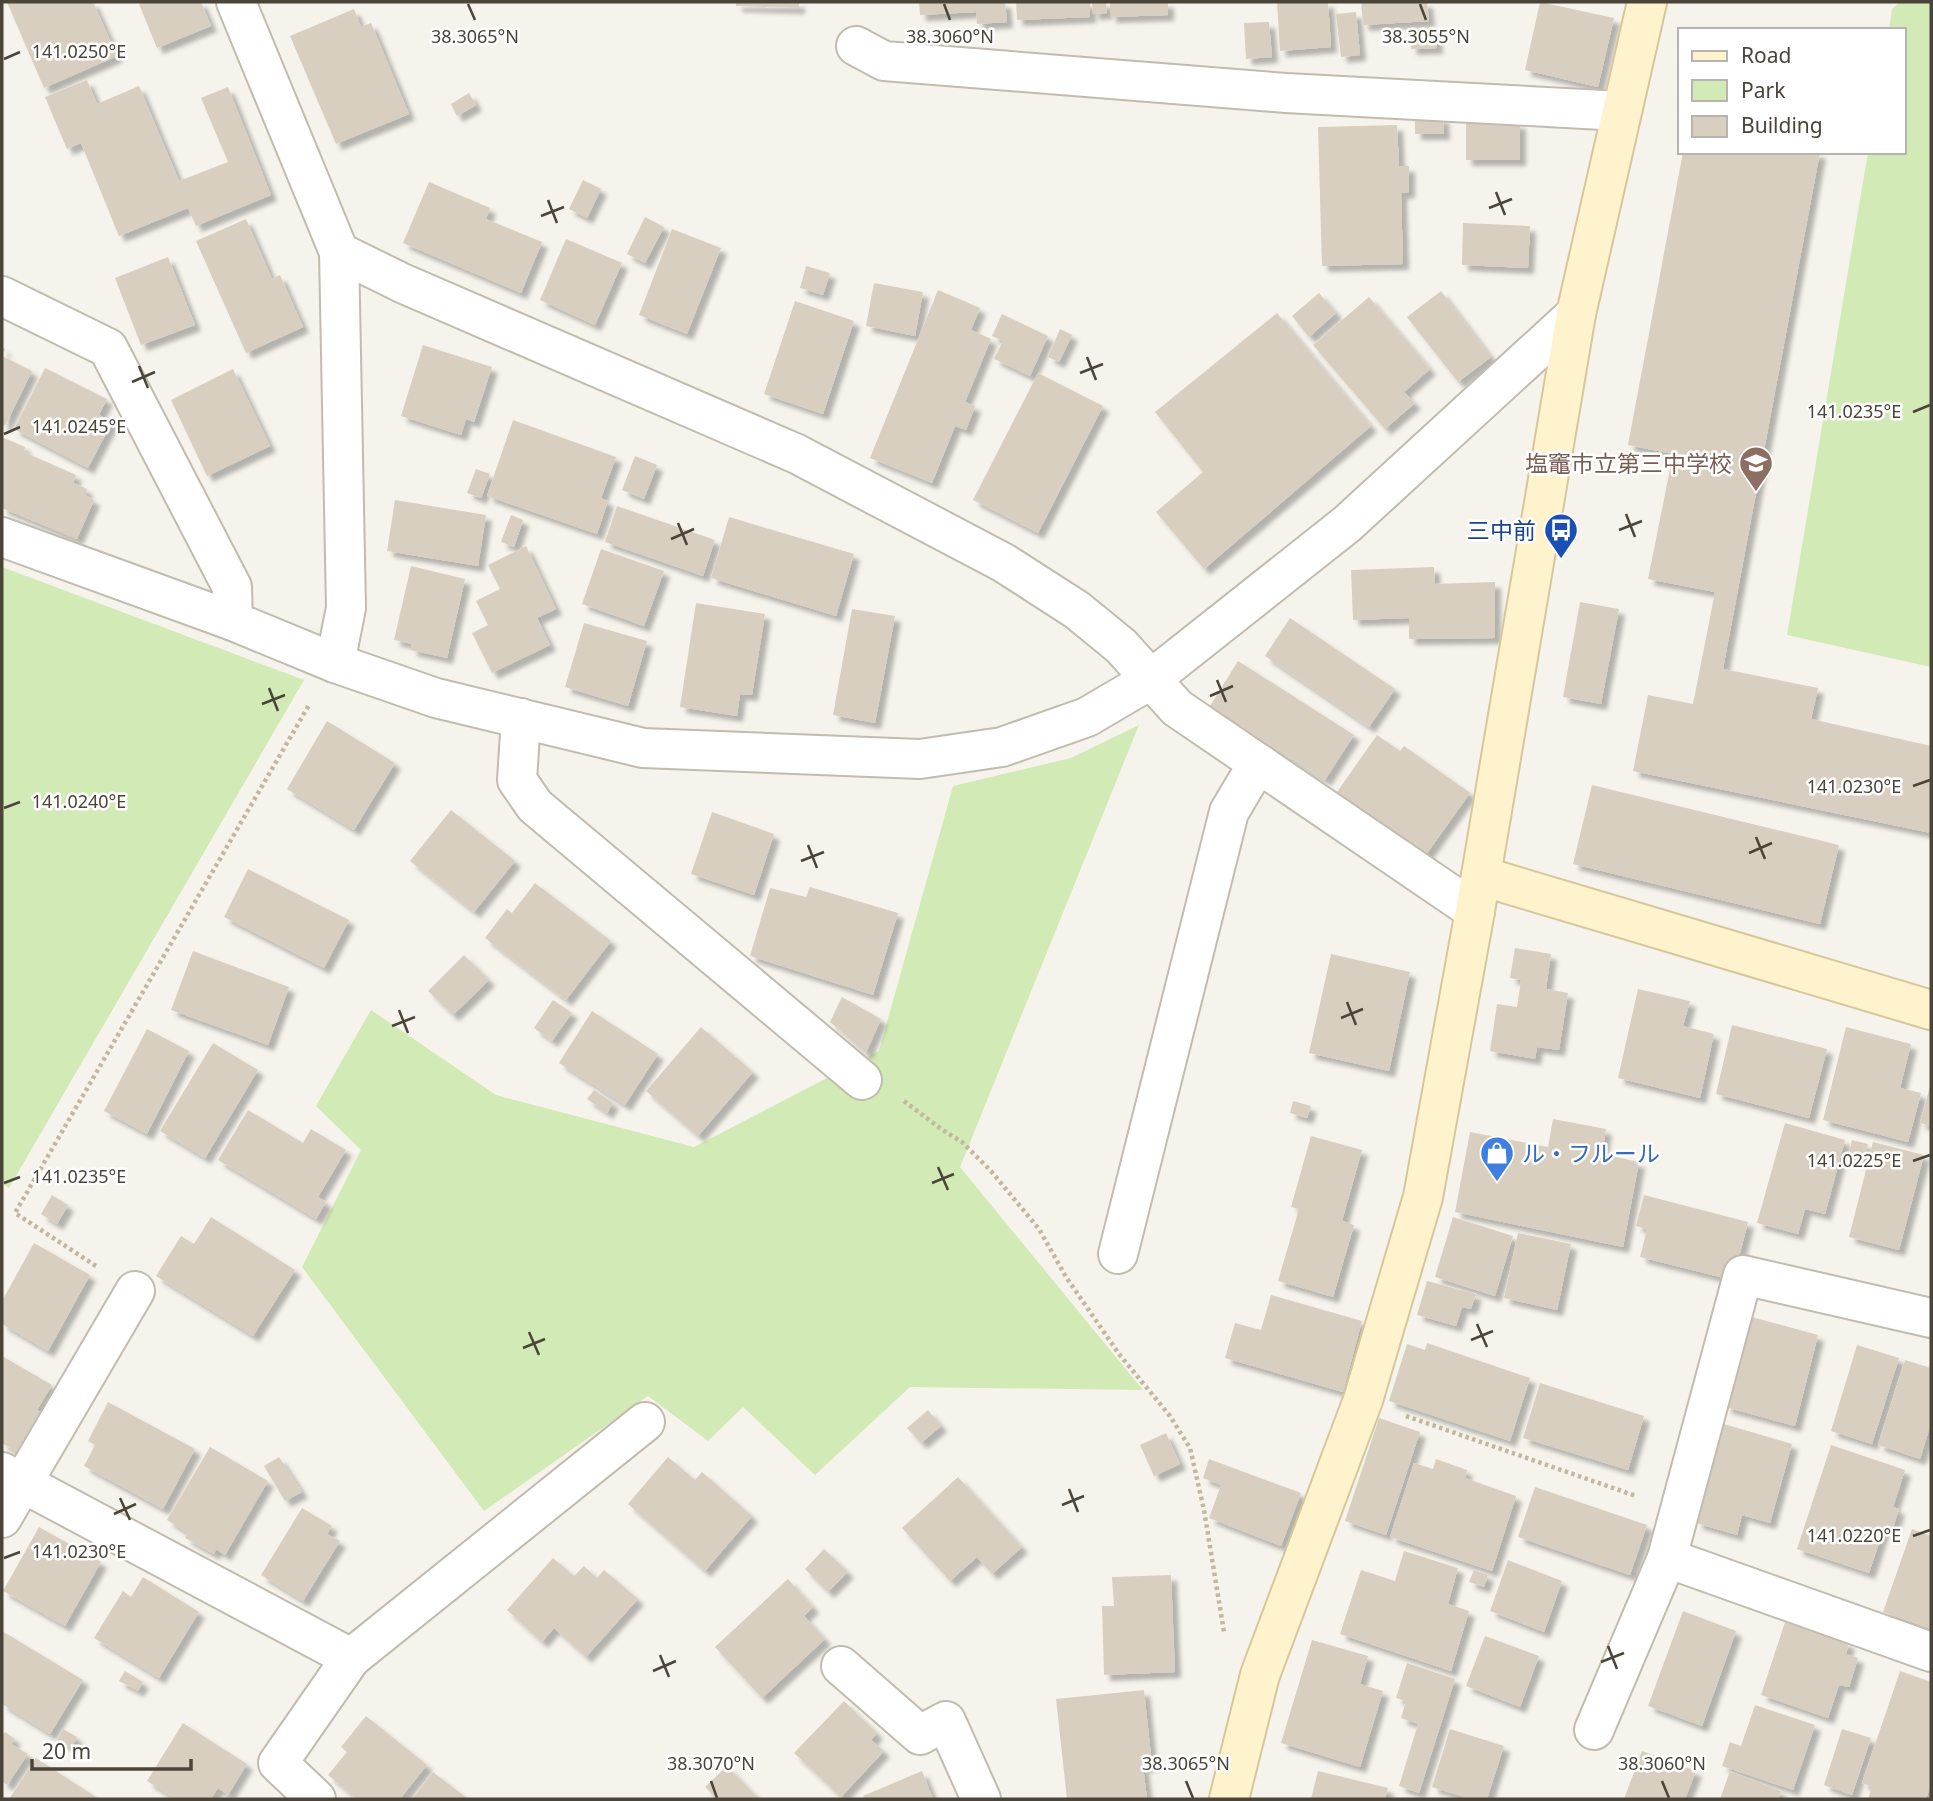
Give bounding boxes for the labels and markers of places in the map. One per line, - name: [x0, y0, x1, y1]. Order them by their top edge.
- school or university icon: 塩竈市立第三中学校: [1737, 444, 1775, 493]
- place label: 塩竈市立第三中学校: [1525, 447, 1732, 479]
- bus stop icon: 三中前: [1542, 511, 1580, 560]
- place label: 三中前: [1467, 514, 1536, 546]
- shop icon: ル・フルール: [1478, 1134, 1516, 1183]
- place label: ル・フルール: [1522, 1137, 1660, 1169]

